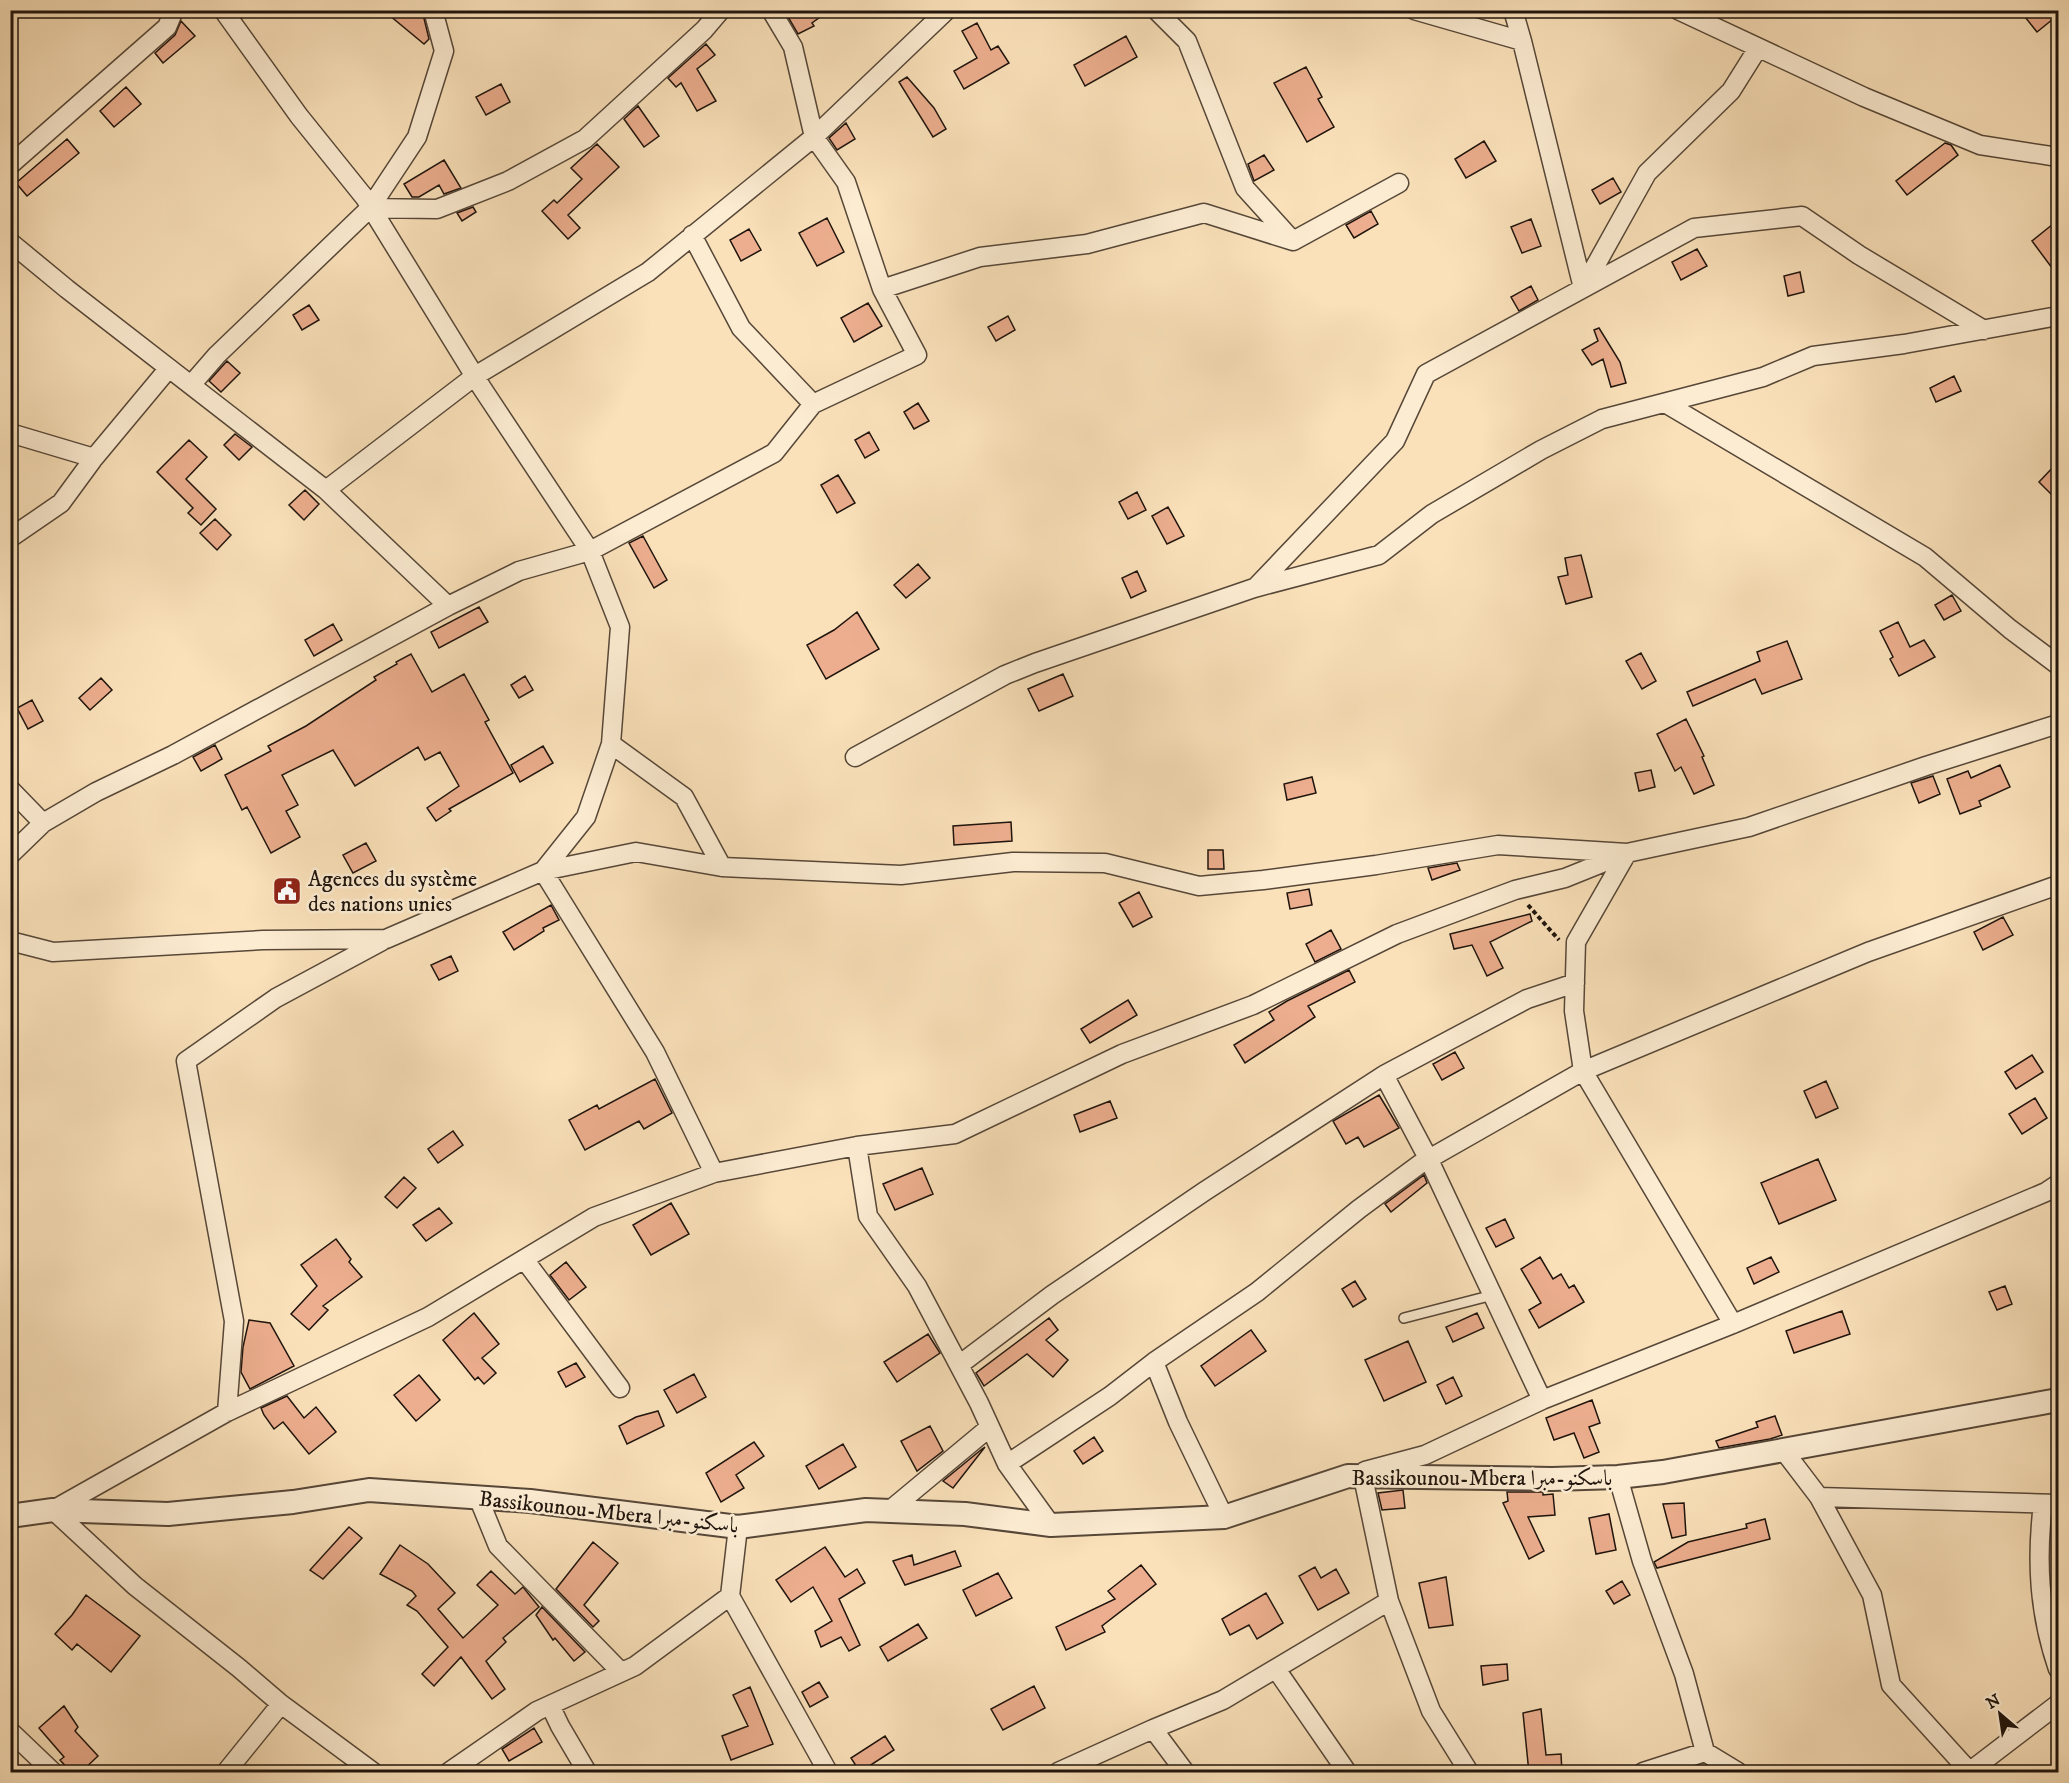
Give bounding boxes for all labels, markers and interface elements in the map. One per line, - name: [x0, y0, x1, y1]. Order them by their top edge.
- place label: Agences du système des nations unies: [308, 866, 477, 918]
- public building icon: Agences du système des nations unies: [271, 875, 303, 907]
- street label: Bassikounou-Mbera باسكنو-مبرا: [1351, 1465, 1613, 1492]
- street label: Bassikounou-Mbera باسكنو-مبرا: [478, 1485, 740, 1540]
- north arrow: [1970, 1684, 2030, 1744]
- text: N: [1983, 1690, 2004, 1714]

